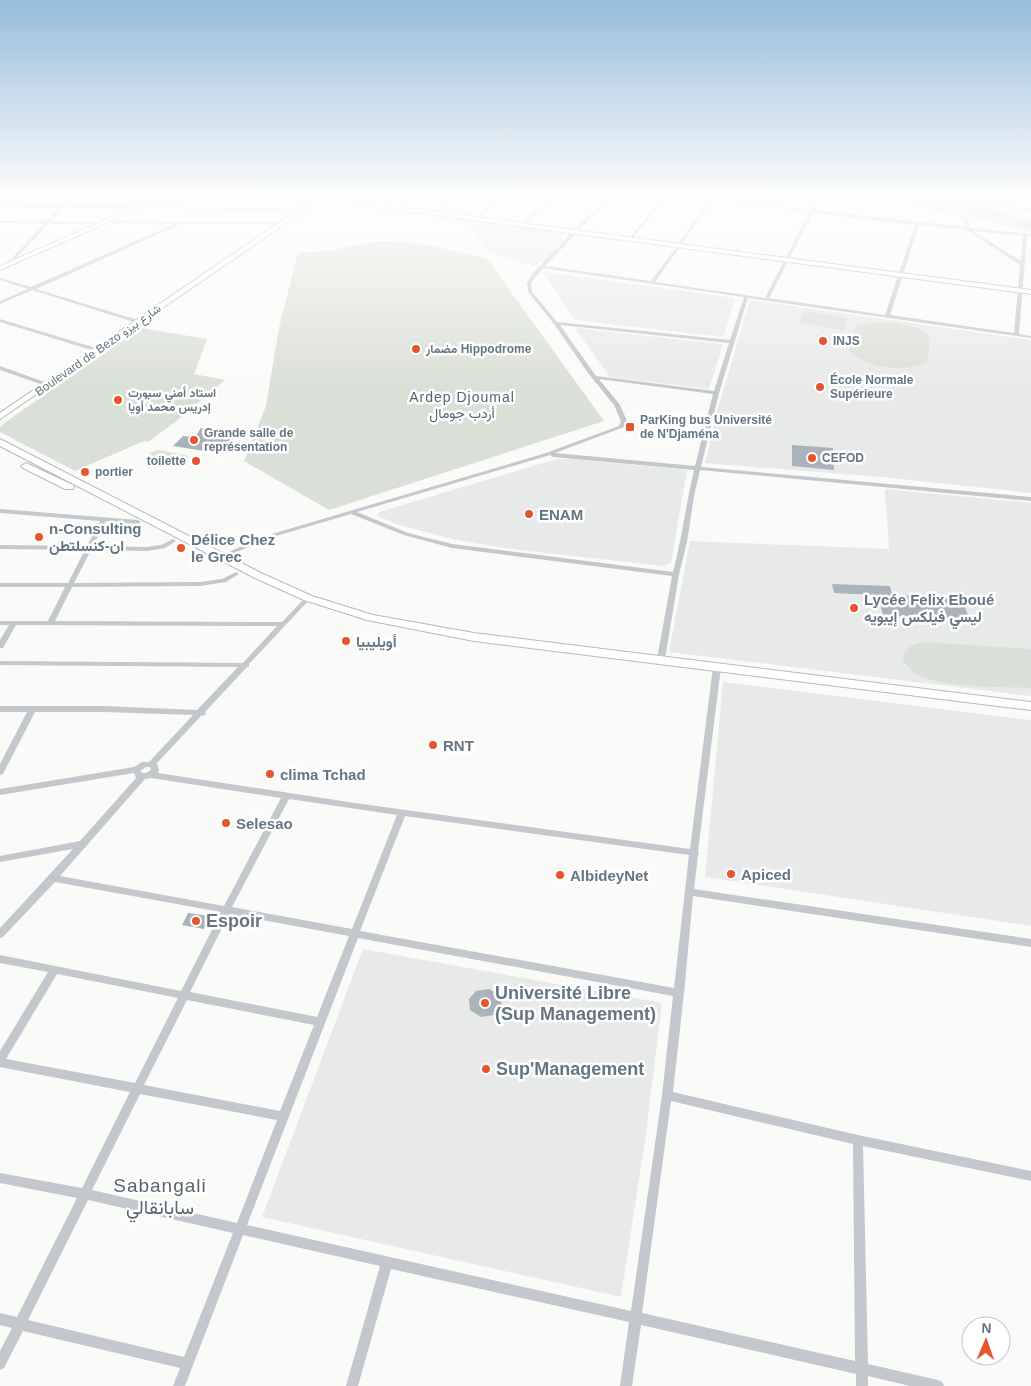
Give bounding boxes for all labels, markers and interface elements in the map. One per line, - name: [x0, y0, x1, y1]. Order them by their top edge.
- street label: Boulevard de Bezo شارع بيزو: [32, 301, 165, 400]
- place label: INJS: [833, 334, 860, 348]
- marker: INJS: [817, 335, 829, 347]
- place label: مضمار Hippodrome: [425, 342, 532, 357]
- marker: مضمار Hippodrome: [410, 343, 422, 355]
- place label: École Normale Supérieure: [830, 372, 914, 401]
- marker: École Normale Supérieure: [814, 381, 826, 393]
- place label: استاد أمني سبورت إدريس محمد أويا: [128, 386, 216, 415]
- district label: Ardep Djoumal أردب جومال: [409, 389, 515, 423]
- marker: استاد أمني سبورت إدريس محمد أويا: [112, 394, 124, 406]
- place label: ParKing bus Université de N'Djaména: [640, 413, 772, 441]
- marker: ParKing bus Université de N'Djaména: [624, 421, 636, 433]
- place label: Grande salle de représentation: [204, 426, 294, 454]
- marker: Grande salle de représentation: [188, 434, 200, 446]
- place label: CEFOD: [822, 451, 864, 465]
- marker: CEFOD: [806, 452, 818, 464]
- place label: toilette: [147, 454, 186, 468]
- marker: toilette: [190, 455, 202, 467]
- place label: portier: [95, 465, 133, 479]
- marker: portier: [79, 466, 91, 478]
- place label: ENAM: [539, 506, 583, 523]
- marker: ENAM: [523, 508, 535, 520]
- place label: n-Consulting ان-كنسلتطن: [49, 520, 141, 555]
- marker: n-Consulting ان-كنسلتطن: [33, 531, 45, 543]
- place label: Délice Chez le Grec: [191, 531, 275, 565]
- marker: Délice Chez le Grec: [175, 542, 187, 554]
- place label: Lycée Felix Eboué ليسي فيلكس إيبويه: [864, 591, 994, 630]
- marker: Lycée Felix Eboué ليسي فيلكس إيبويه: [848, 602, 860, 614]
- place label: أويليبيا: [356, 633, 397, 651]
- marker: أويليبيا: [340, 635, 352, 647]
- place label: RNT: [443, 737, 474, 754]
- marker: RNT: [427, 739, 439, 751]
- place label: clima Tchad: [280, 766, 366, 783]
- marker: clima Tchad: [264, 768, 276, 780]
- place label: Selesao: [236, 815, 293, 832]
- marker: Selesao: [220, 817, 232, 829]
- place label: Apiced: [741, 866, 791, 883]
- place label: AlbideyNet: [570, 867, 648, 884]
- marker: Apiced: [725, 868, 737, 880]
- marker: AlbideyNet: [554, 869, 566, 881]
- place label: Espoir: [206, 911, 262, 931]
- marker: Espoir: [190, 915, 202, 927]
- place label: Université Libre (Sup Management): [495, 983, 656, 1024]
- marker: Université Libre (Sup Management): [479, 997, 491, 1009]
- place label: Sup'Management: [496, 1059, 644, 1079]
- marker: Sup'Management: [480, 1063, 492, 1075]
- district label: Sabangali سابانقالي: [113, 1175, 207, 1223]
- north arrow: [961, 1316, 1011, 1366]
- text: N: [981, 1320, 992, 1336]

